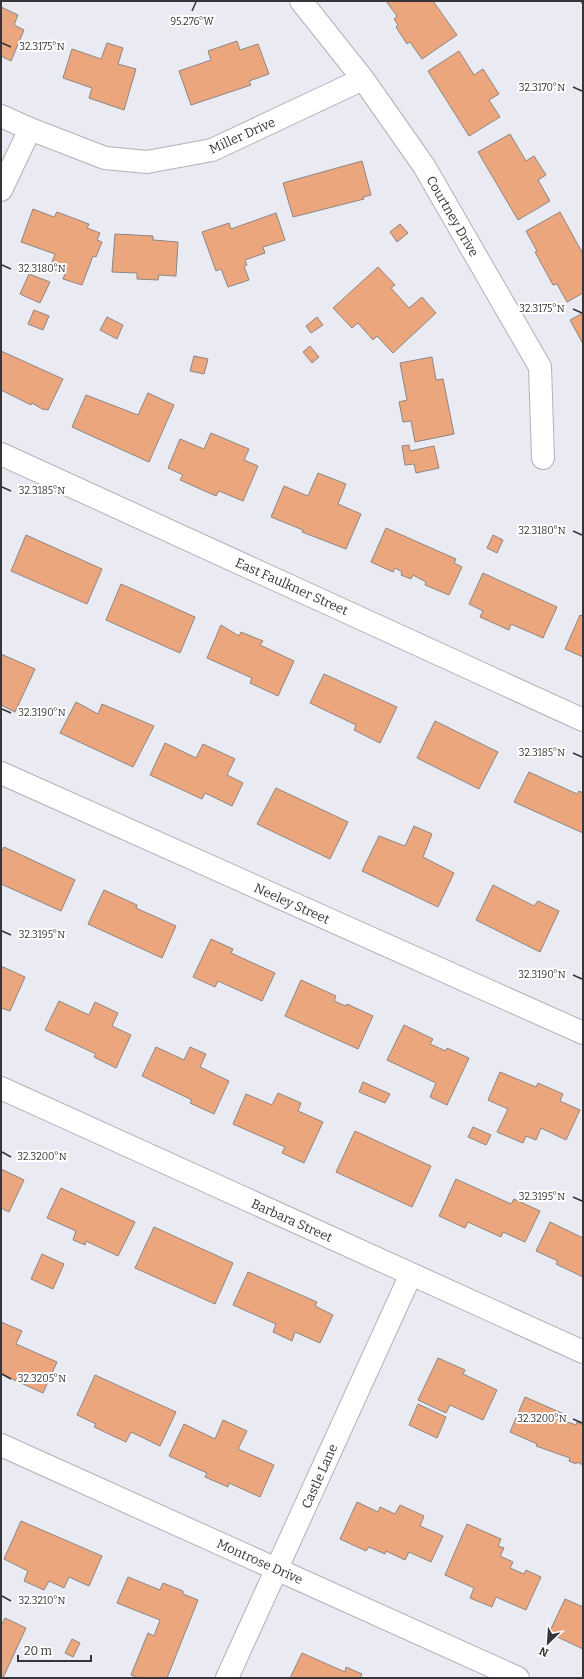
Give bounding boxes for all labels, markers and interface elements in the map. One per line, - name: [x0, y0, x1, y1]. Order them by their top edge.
- text: 95.276°W: [170, 16, 215, 28]
- text: 32.3175°N: [19, 41, 65, 53]
- text: 32.3170°N: [519, 82, 565, 94]
- street label: Miller Drive: [207, 114, 277, 157]
- street label: Courtney Drive: [423, 173, 482, 259]
- text: 32.3180°N: [18, 263, 66, 275]
- text: 32.3175°N: [519, 303, 565, 315]
- text: 32.3185°N: [19, 485, 65, 497]
- text: 32.3180°N: [518, 525, 566, 537]
- street label: East Faulkner Street: [233, 555, 351, 618]
- text: 32.3190°N: [18, 707, 66, 719]
- text: 32.3185°N: [519, 747, 565, 759]
- street label: Neeley Street: [252, 880, 332, 927]
- text: 32.3195°N: [19, 929, 65, 941]
- text: 32.3190°N: [518, 969, 566, 981]
- text: 32.3200°N: [17, 1151, 67, 1163]
- text: 32.3195°N: [519, 1191, 565, 1203]
- street label: Barbara Street: [249, 1196, 335, 1245]
- text: 32.3205°N: [18, 1373, 66, 1385]
- text: 32.3200°N: [517, 1413, 567, 1425]
- street label: Castle Lane: [299, 1442, 340, 1511]
- street label: Montrose Drive: [214, 1536, 305, 1587]
- text: 32.3210°N: [18, 1595, 66, 1607]
- north arrow: [528, 1623, 568, 1663]
- scale bar: [18, 1637, 91, 1663]
- text: 20 m: [24, 1644, 53, 1658]
- text: N: [537, 1644, 551, 1659]

